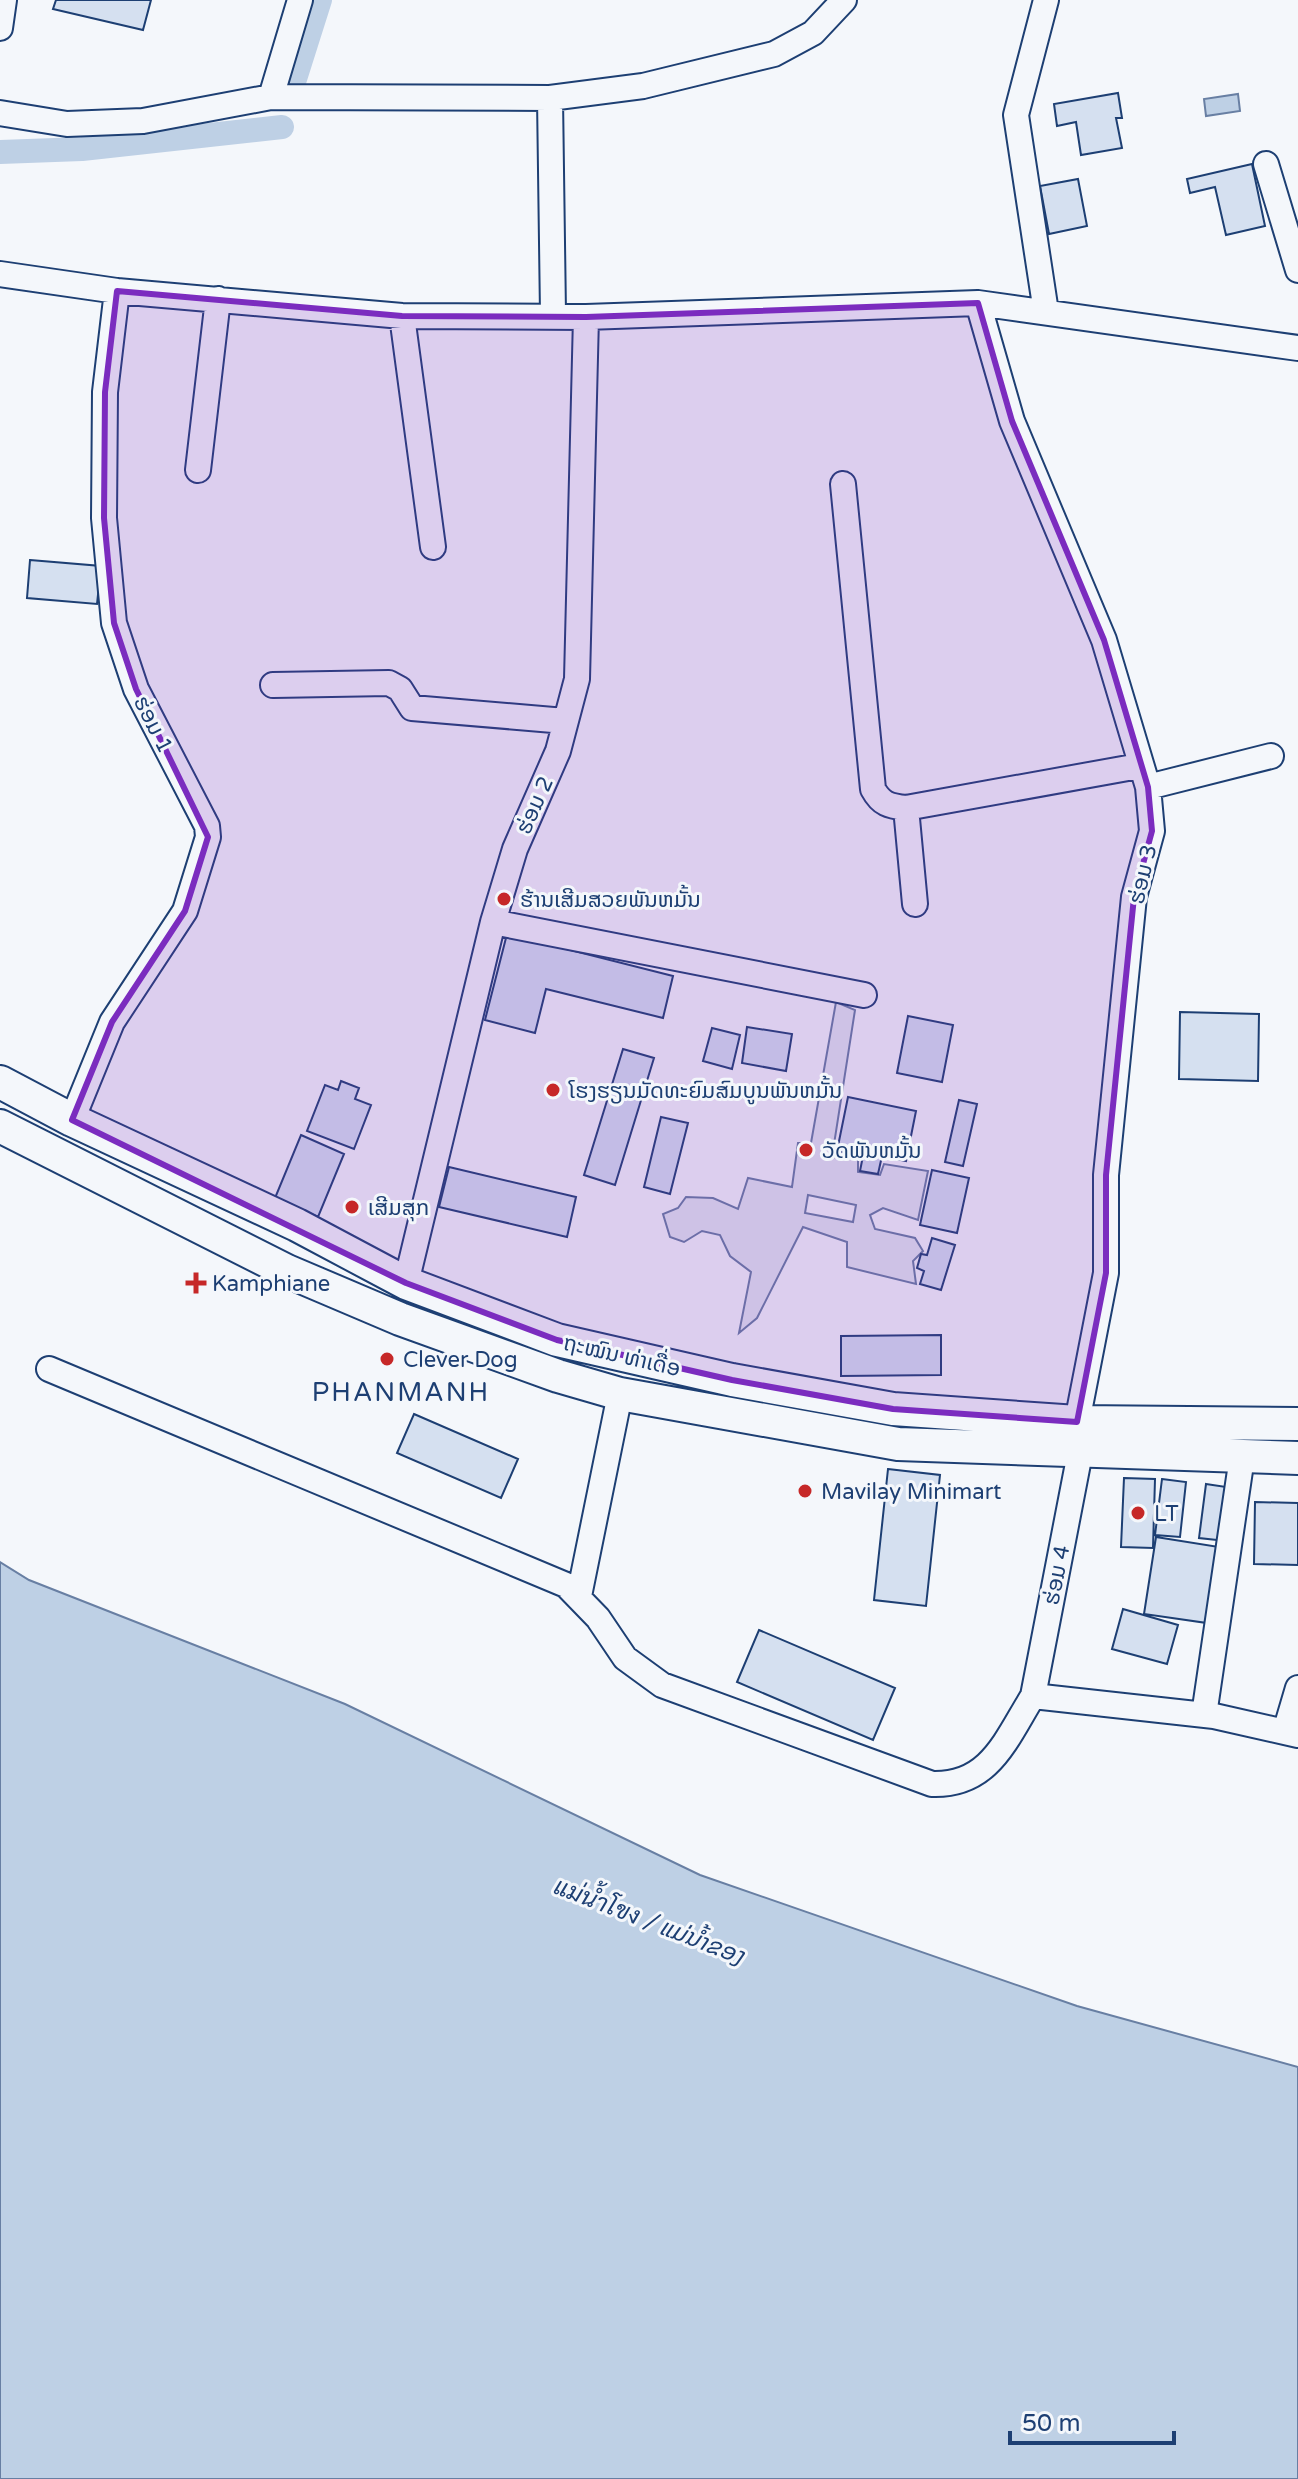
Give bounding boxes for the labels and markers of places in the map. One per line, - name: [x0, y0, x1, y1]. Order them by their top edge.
- place label: ຮ້ານເສີມສວຍພັນຫມັ້ນ: [520, 884, 701, 913]
- marker: ຮ້ານເສີມສວຍພັນຫມັ້ນ: [495, 890, 513, 908]
- place label: ໂຮງຮຽນມັດທະຍົມສົມບູນພັນຫມັ້ນ: [568, 1075, 842, 1105]
- marker: ໂຮງຮຽນມັດທະຍົມສົມບູນພັນຫມັ້ນ: [544, 1081, 562, 1099]
- place label: ວັດພັນຫມັ້ນ: [822, 1135, 921, 1164]
- marker: ວັດພັນຫມັ້ນ: [797, 1141, 815, 1159]
- place label: ເສີມສຸກ: [368, 1195, 429, 1222]
- marker: ເສີມສຸກ: [343, 1198, 361, 1216]
- place label: Kamphiane: [212, 1271, 330, 1297]
- marker: Kamphiane: [187, 1274, 205, 1292]
- place label: Clever Dog: [403, 1347, 518, 1373]
- marker: Clever Dog: [378, 1350, 396, 1368]
- place label: Mavilay Minimart: [821, 1479, 1002, 1505]
- marker: Mavilay Minimart: [796, 1482, 814, 1500]
- place label: LT: [1154, 1501, 1179, 1527]
- marker: LT: [1129, 1504, 1147, 1522]

